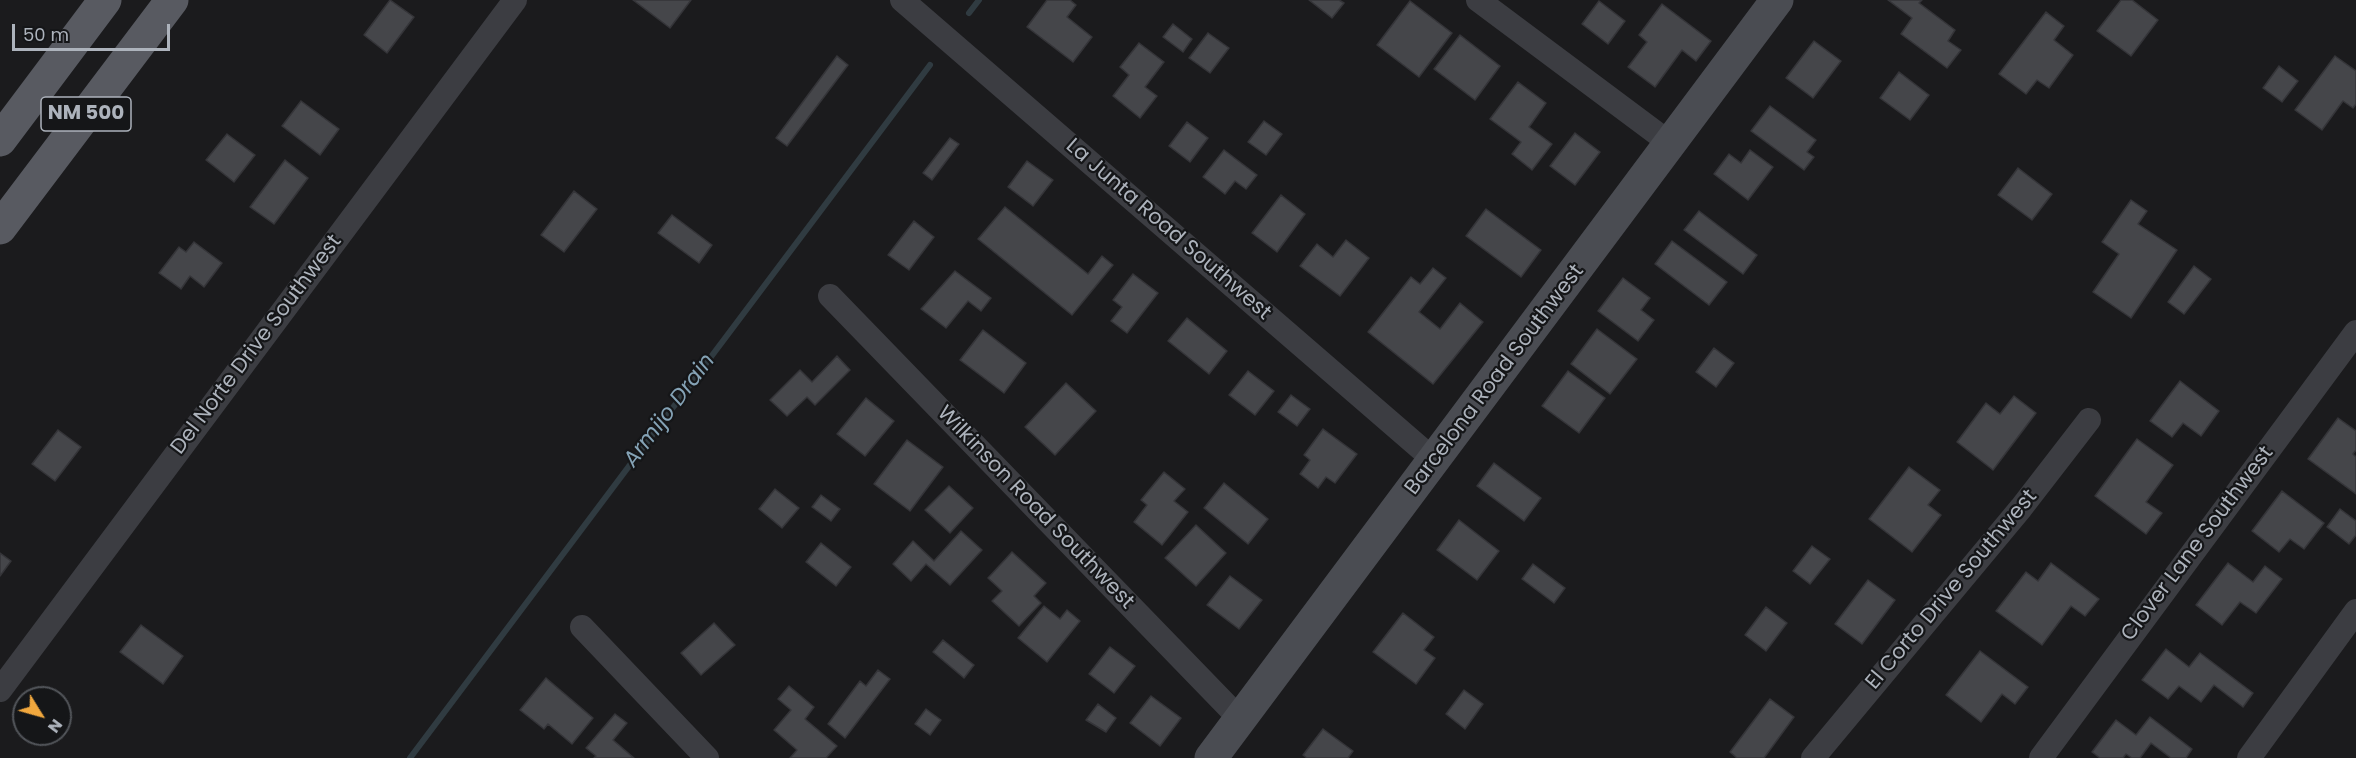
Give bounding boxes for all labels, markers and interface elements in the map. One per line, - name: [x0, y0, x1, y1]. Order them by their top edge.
- scale bar: [15, 12, 172, 50]
- text: 50 m: [23, 22, 69, 47]
- road number: NM 500: [41, 97, 131, 131]
- street label: La Junta Road Southwest: [1060, 134, 1276, 326]
- street label: Del Norte Drive Southwest: [166, 230, 348, 460]
- street label: Barcelona Road Southwest: [1400, 260, 1590, 500]
- water label: Armijo Drain: [619, 349, 721, 473]
- street label: Wilkinson Road Southwest: [931, 401, 1139, 615]
- street label: Clover Lane Southwest: [2116, 442, 2280, 646]
- street label: El Corto Drive Southwest: [1861, 485, 2043, 695]
- north arrow: [12, 686, 72, 746]
- text: N: [42, 714, 68, 738]

